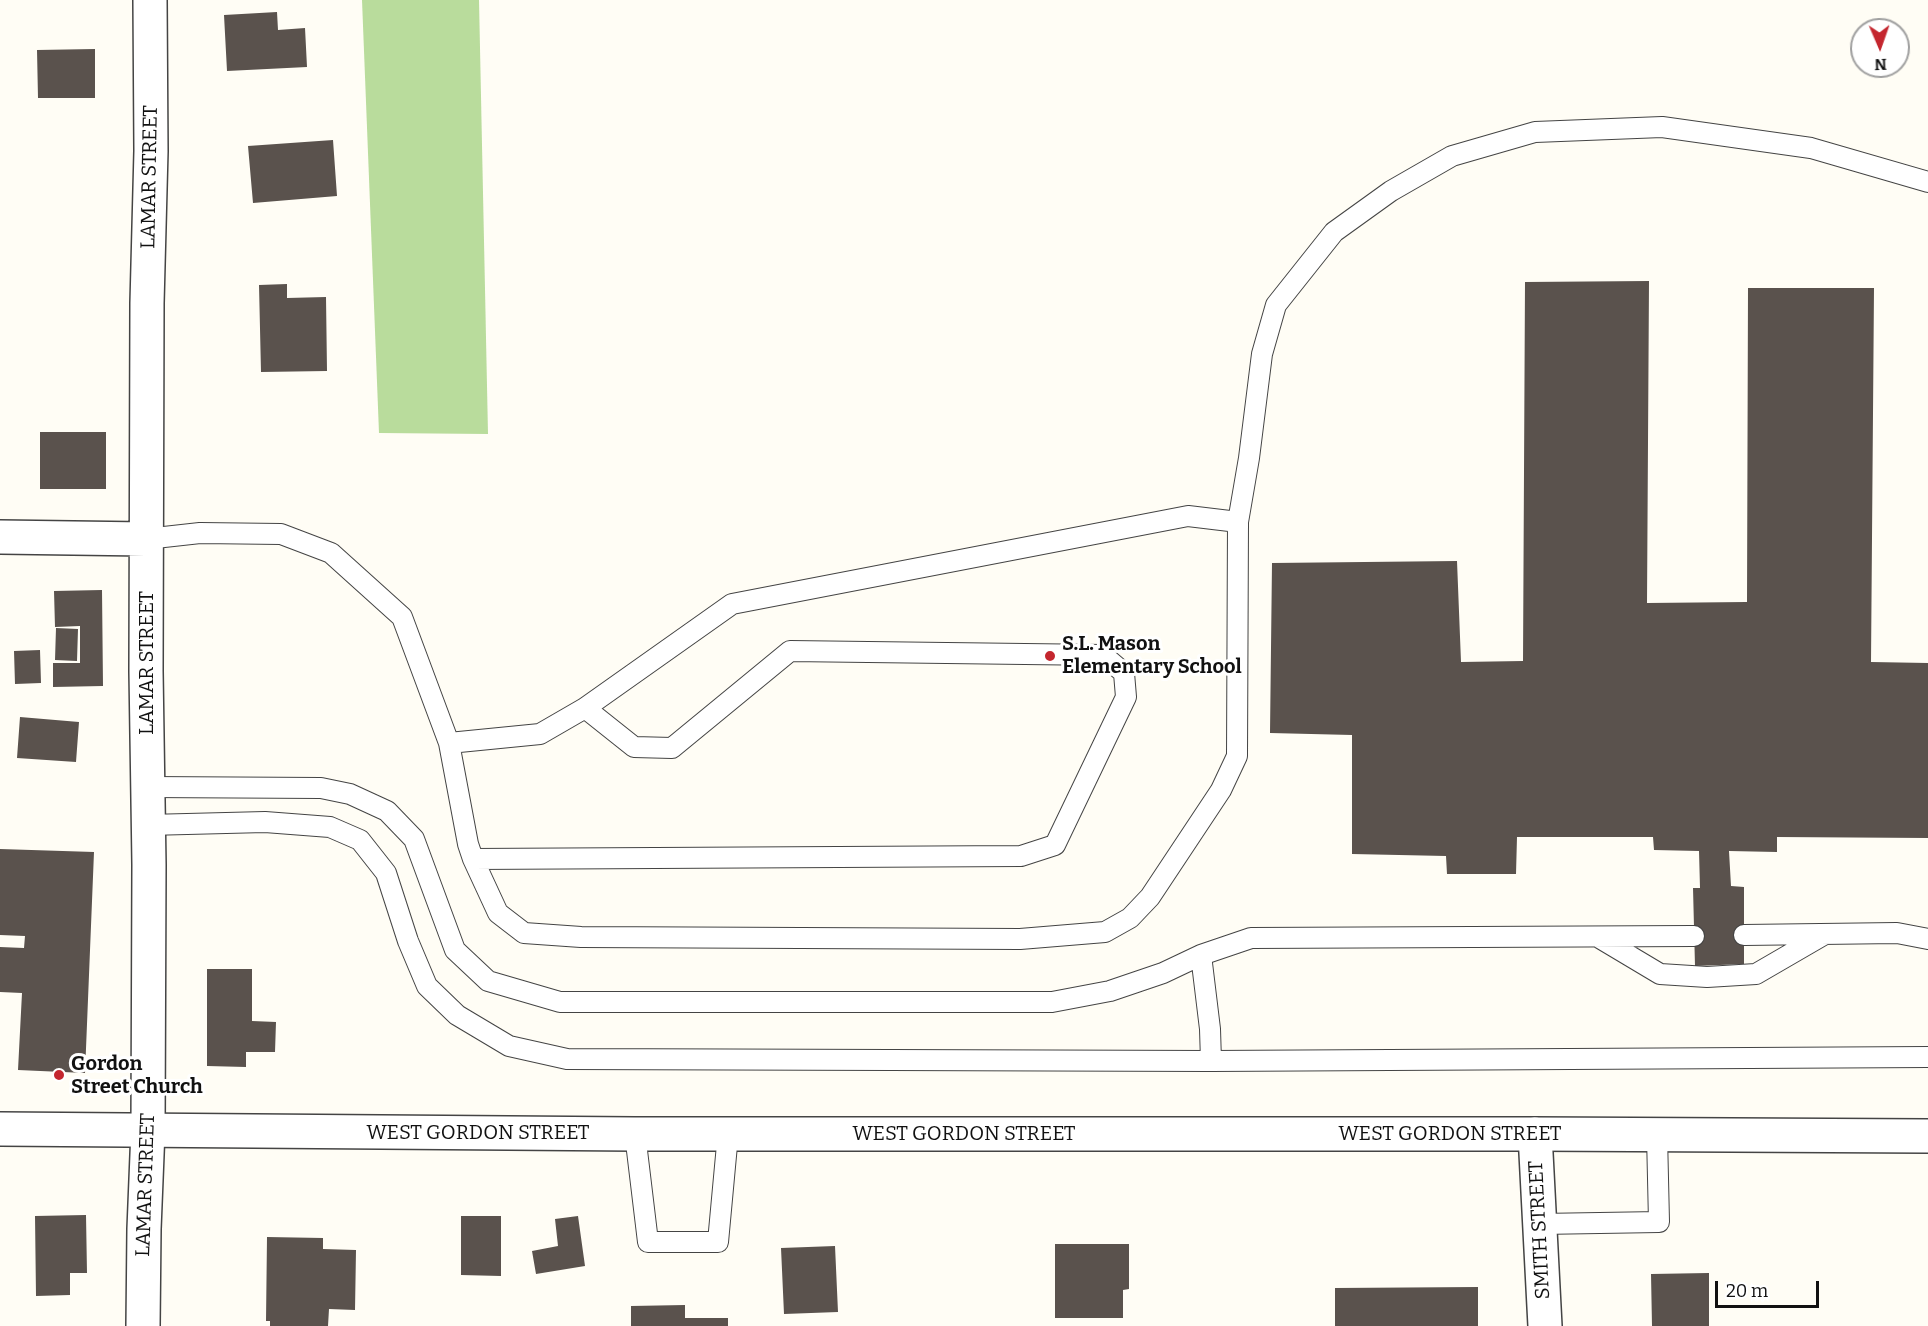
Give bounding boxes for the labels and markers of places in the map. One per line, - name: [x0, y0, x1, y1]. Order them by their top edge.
- place label: S.L. Mason Elementary School: [1062, 632, 1242, 679]
- marker: S.L. Mason Elementary School: [1043, 649, 1057, 663]
- place label: Gordon Street Church: [71, 1052, 203, 1099]
- marker: Gordon Street Church: [52, 1068, 66, 1082]

